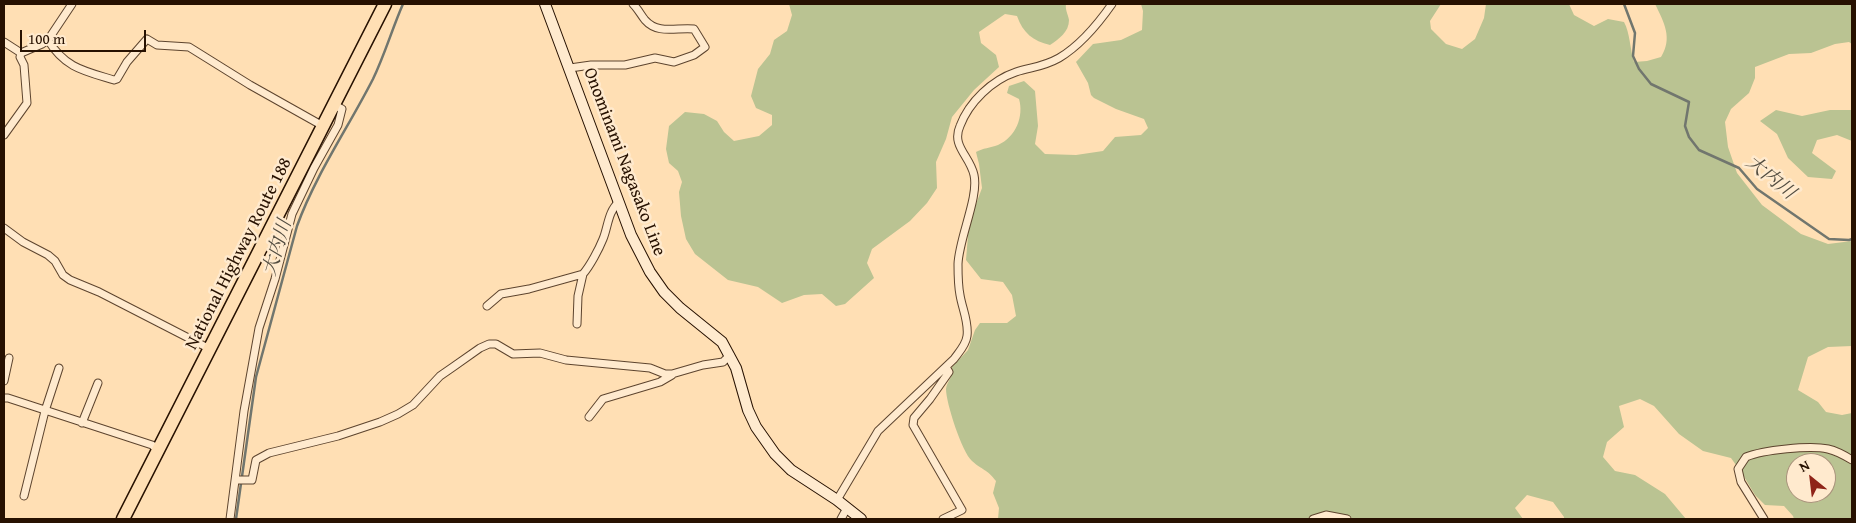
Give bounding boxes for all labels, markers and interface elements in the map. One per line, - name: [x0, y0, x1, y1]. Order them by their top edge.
- scale bar: [22, 20, 149, 52]
- text: 100 m: [28, 28, 65, 49]
- street label: Onominami Nagasako Line: [578, 65, 670, 259]
- water label: 大内川: [1741, 151, 1799, 205]
- street label: National Highway Route 188: [181, 154, 297, 354]
- water label: 大内川: [259, 217, 297, 279]
- north arrow: [1786, 453, 1836, 503]
- text: N: [1795, 455, 1813, 477]

